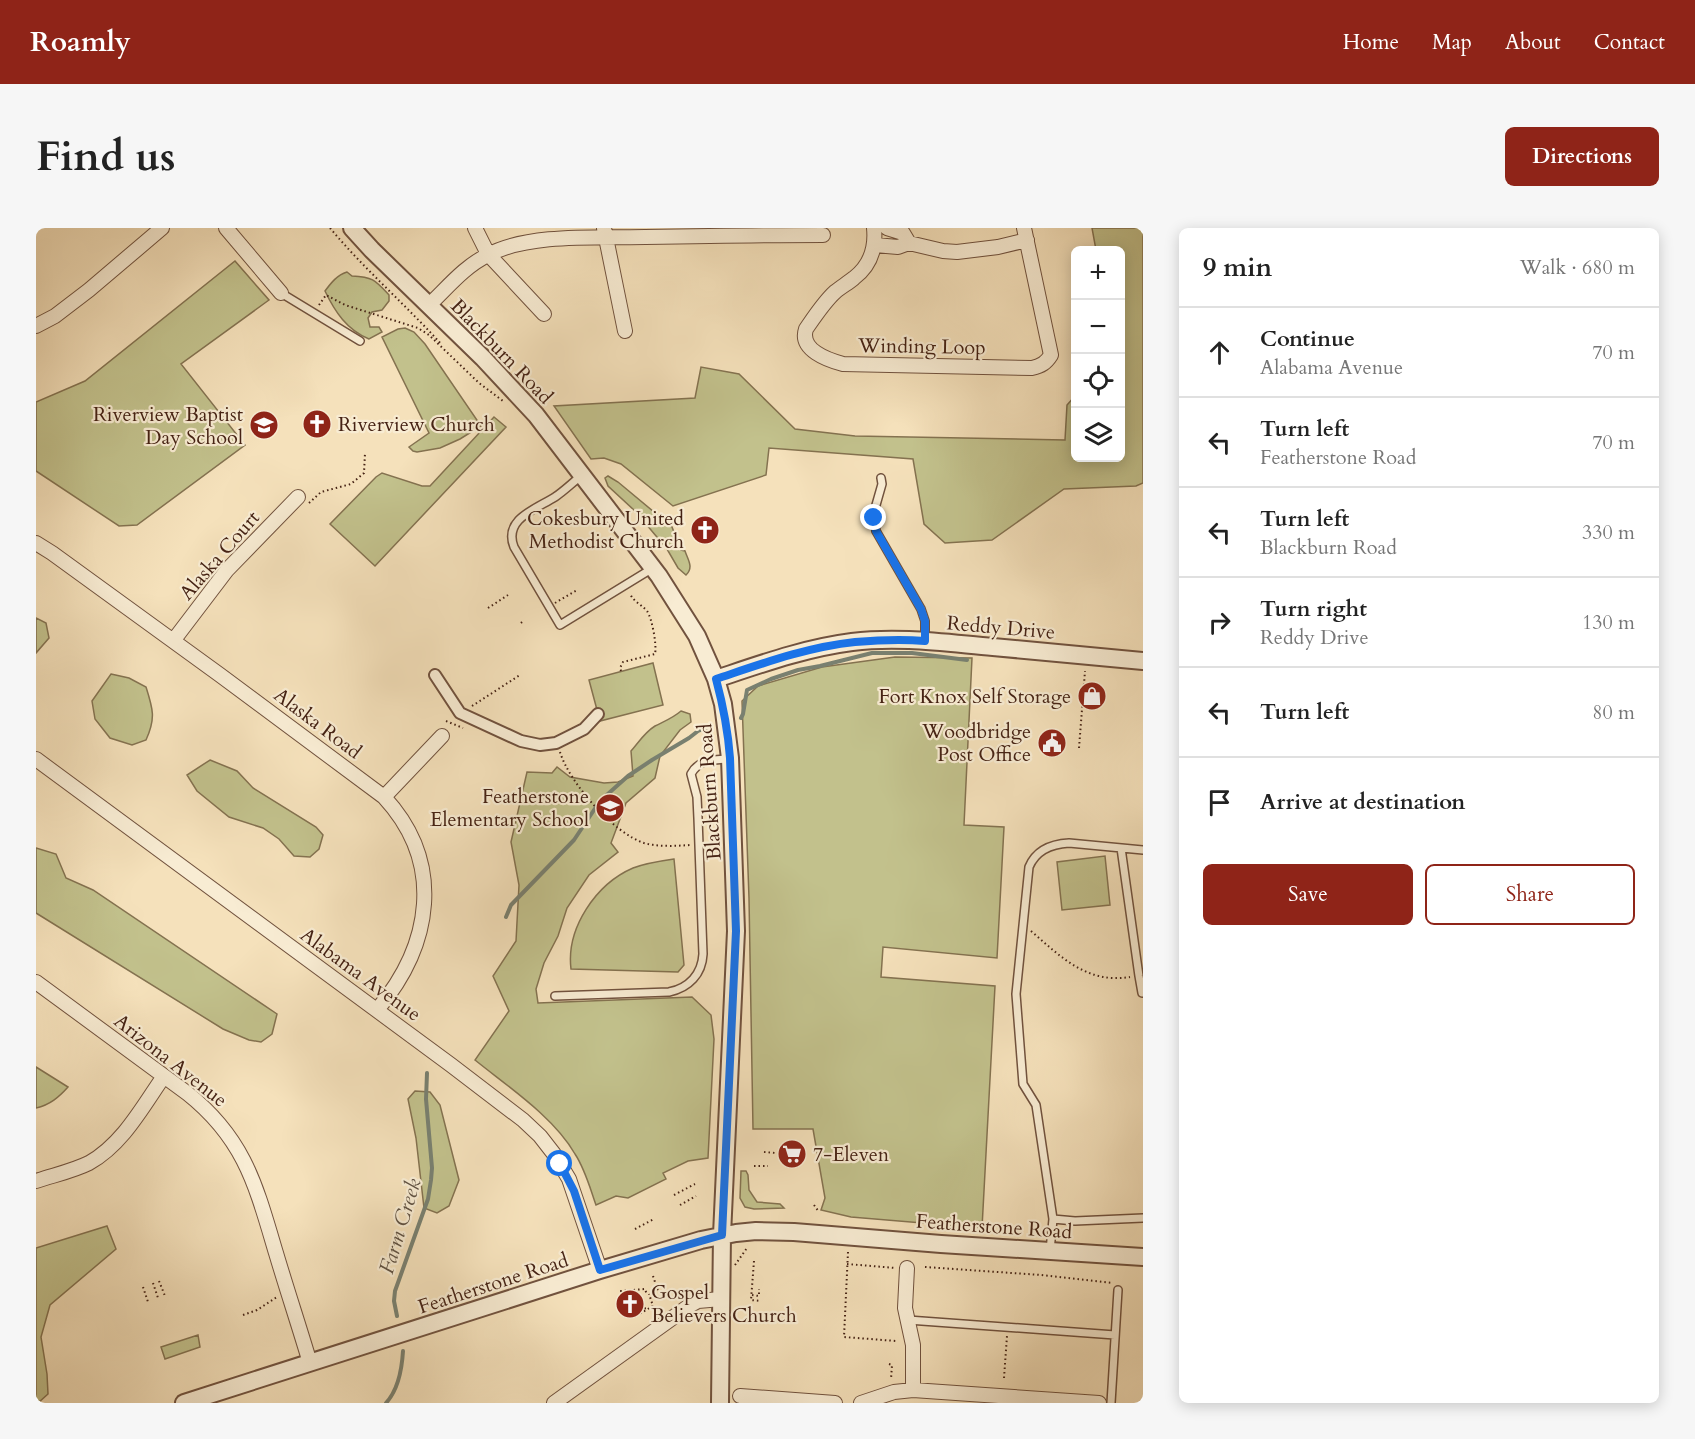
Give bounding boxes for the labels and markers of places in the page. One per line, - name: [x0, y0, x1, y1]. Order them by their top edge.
- place label: Riverview Baptist Day School: [93, 401, 244, 451]
- church icon: Riverview Church: [301, 408, 333, 440]
- school or university icon: Riverview Baptist Day School: [248, 409, 280, 441]
- place label: Riverview Church: [338, 411, 495, 438]
- place label: Cokesbury United Methodist Church: [527, 505, 684, 555]
- church icon: Cokesbury United Methodist Church: [689, 514, 721, 546]
- shop icon: Fort Knox Self Storage: [1076, 680, 1108, 712]
- place label: Fort Knox Self Storage: [878, 683, 1071, 710]
- place label: Woodbridge Post Office: [921, 718, 1031, 768]
- public building icon: Woodbridge Post Office: [1036, 727, 1068, 759]
- place label: Featherstone Elementary School: [430, 783, 589, 833]
- school or university icon: Featherstone Elementary School: [594, 792, 626, 824]
- supermarket icon: 7-Eleven: [776, 1138, 808, 1170]
- place label: 7-Eleven: [813, 1141, 890, 1168]
- place label: Gospel Believers Church: [651, 1279, 797, 1329]
- church icon: Gospel Believers Church: [614, 1288, 646, 1320]

